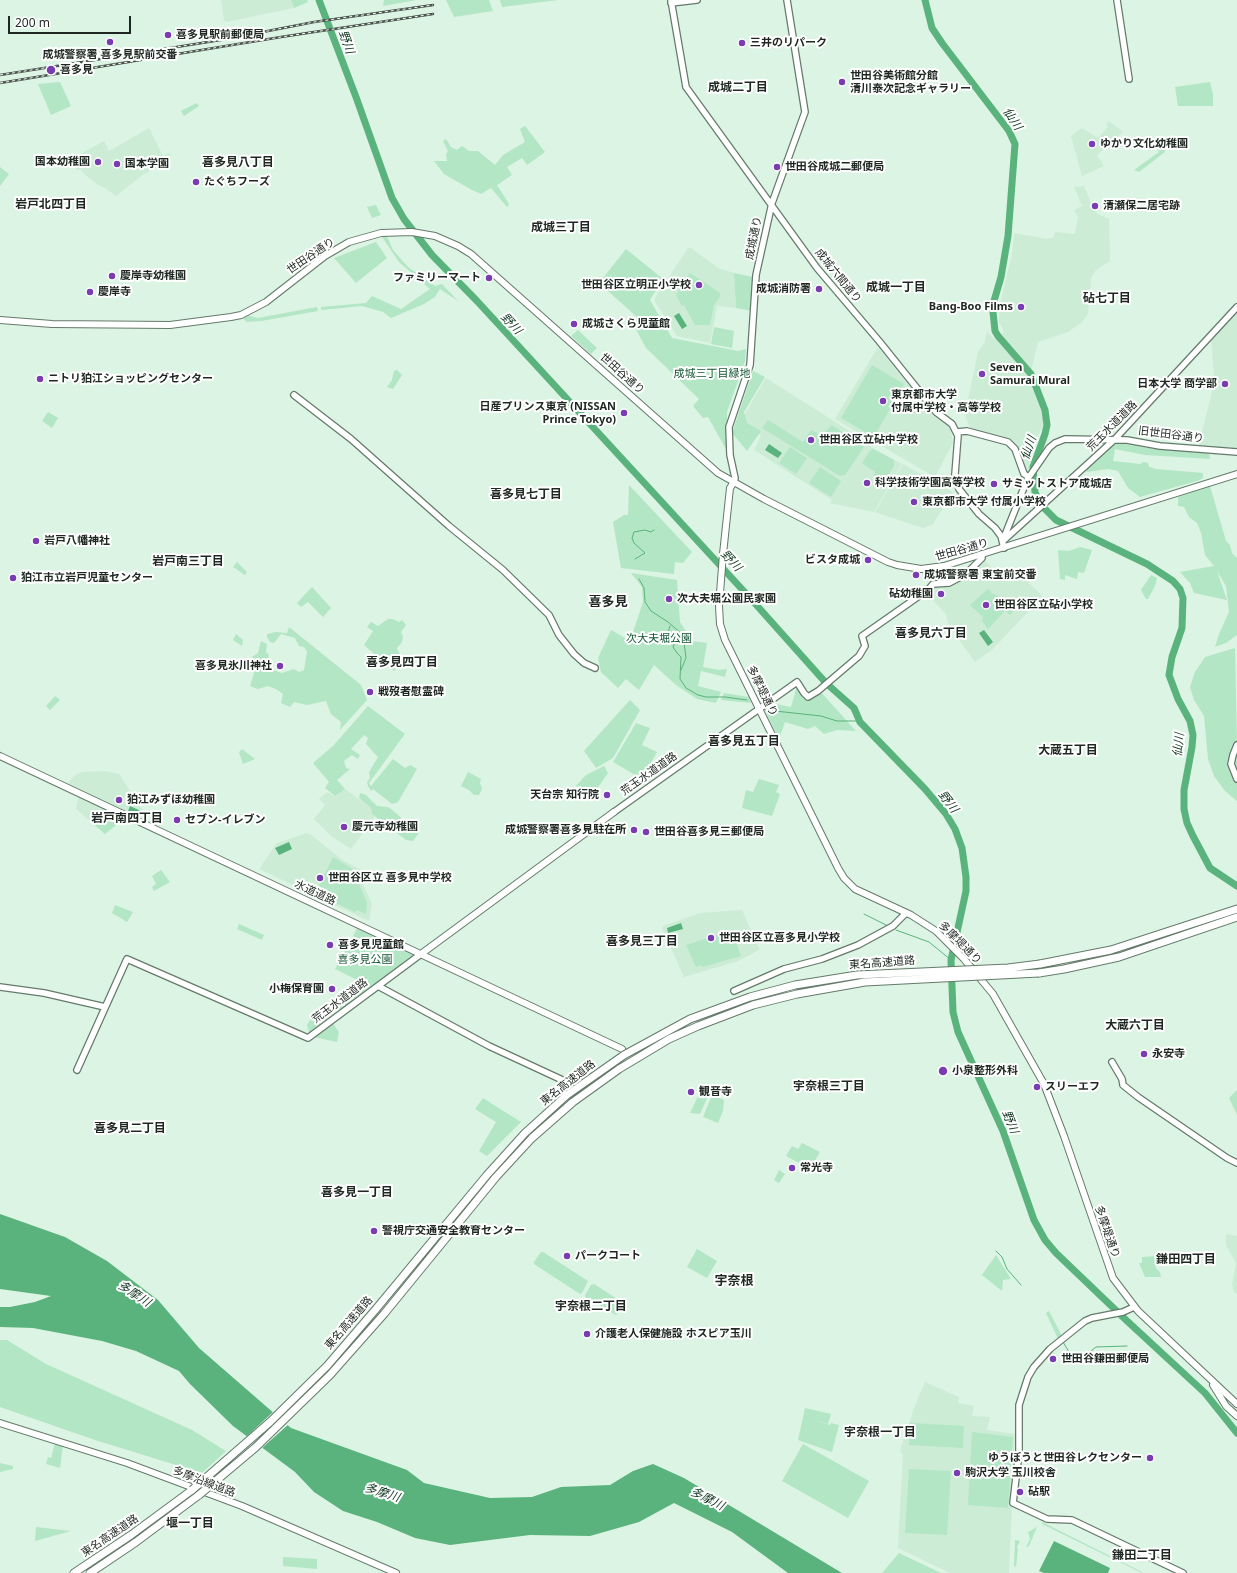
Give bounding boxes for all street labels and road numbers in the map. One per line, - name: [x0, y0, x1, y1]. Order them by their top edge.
- street label: 成城通り: [743, 215, 765, 261]
- street label: 世田谷通り: [285, 235, 337, 277]
- street label: 成城六間通り: [812, 246, 864, 306]
- street label: 世田谷通り: [597, 351, 647, 397]
- street label: 荒玉水道道路: [1084, 398, 1140, 454]
- street label: 旧世田谷通り: [1137, 424, 1205, 446]
- street label: 世田谷通り: [934, 536, 990, 564]
- street label: 多摩堤通り: [744, 663, 780, 719]
- street label: 荒玉水道道路: [618, 750, 680, 798]
- street label: 水道道路: [292, 878, 338, 908]
- street label: 多摩堤通り: [936, 919, 984, 967]
- street label: 東名高速道路: [849, 954, 915, 972]
- street label: 荒玉水道道路: [310, 976, 370, 1026]
- street label: 東名高速道路: [538, 1057, 598, 1109]
- street label: 多摩堤通り: [1092, 1204, 1122, 1260]
- street label: 東名高速道路: [322, 1294, 376, 1352]
- street label: 多摩沿線道路: [171, 1464, 237, 1500]
- street label: 東名高速道路: [79, 1512, 141, 1560]

